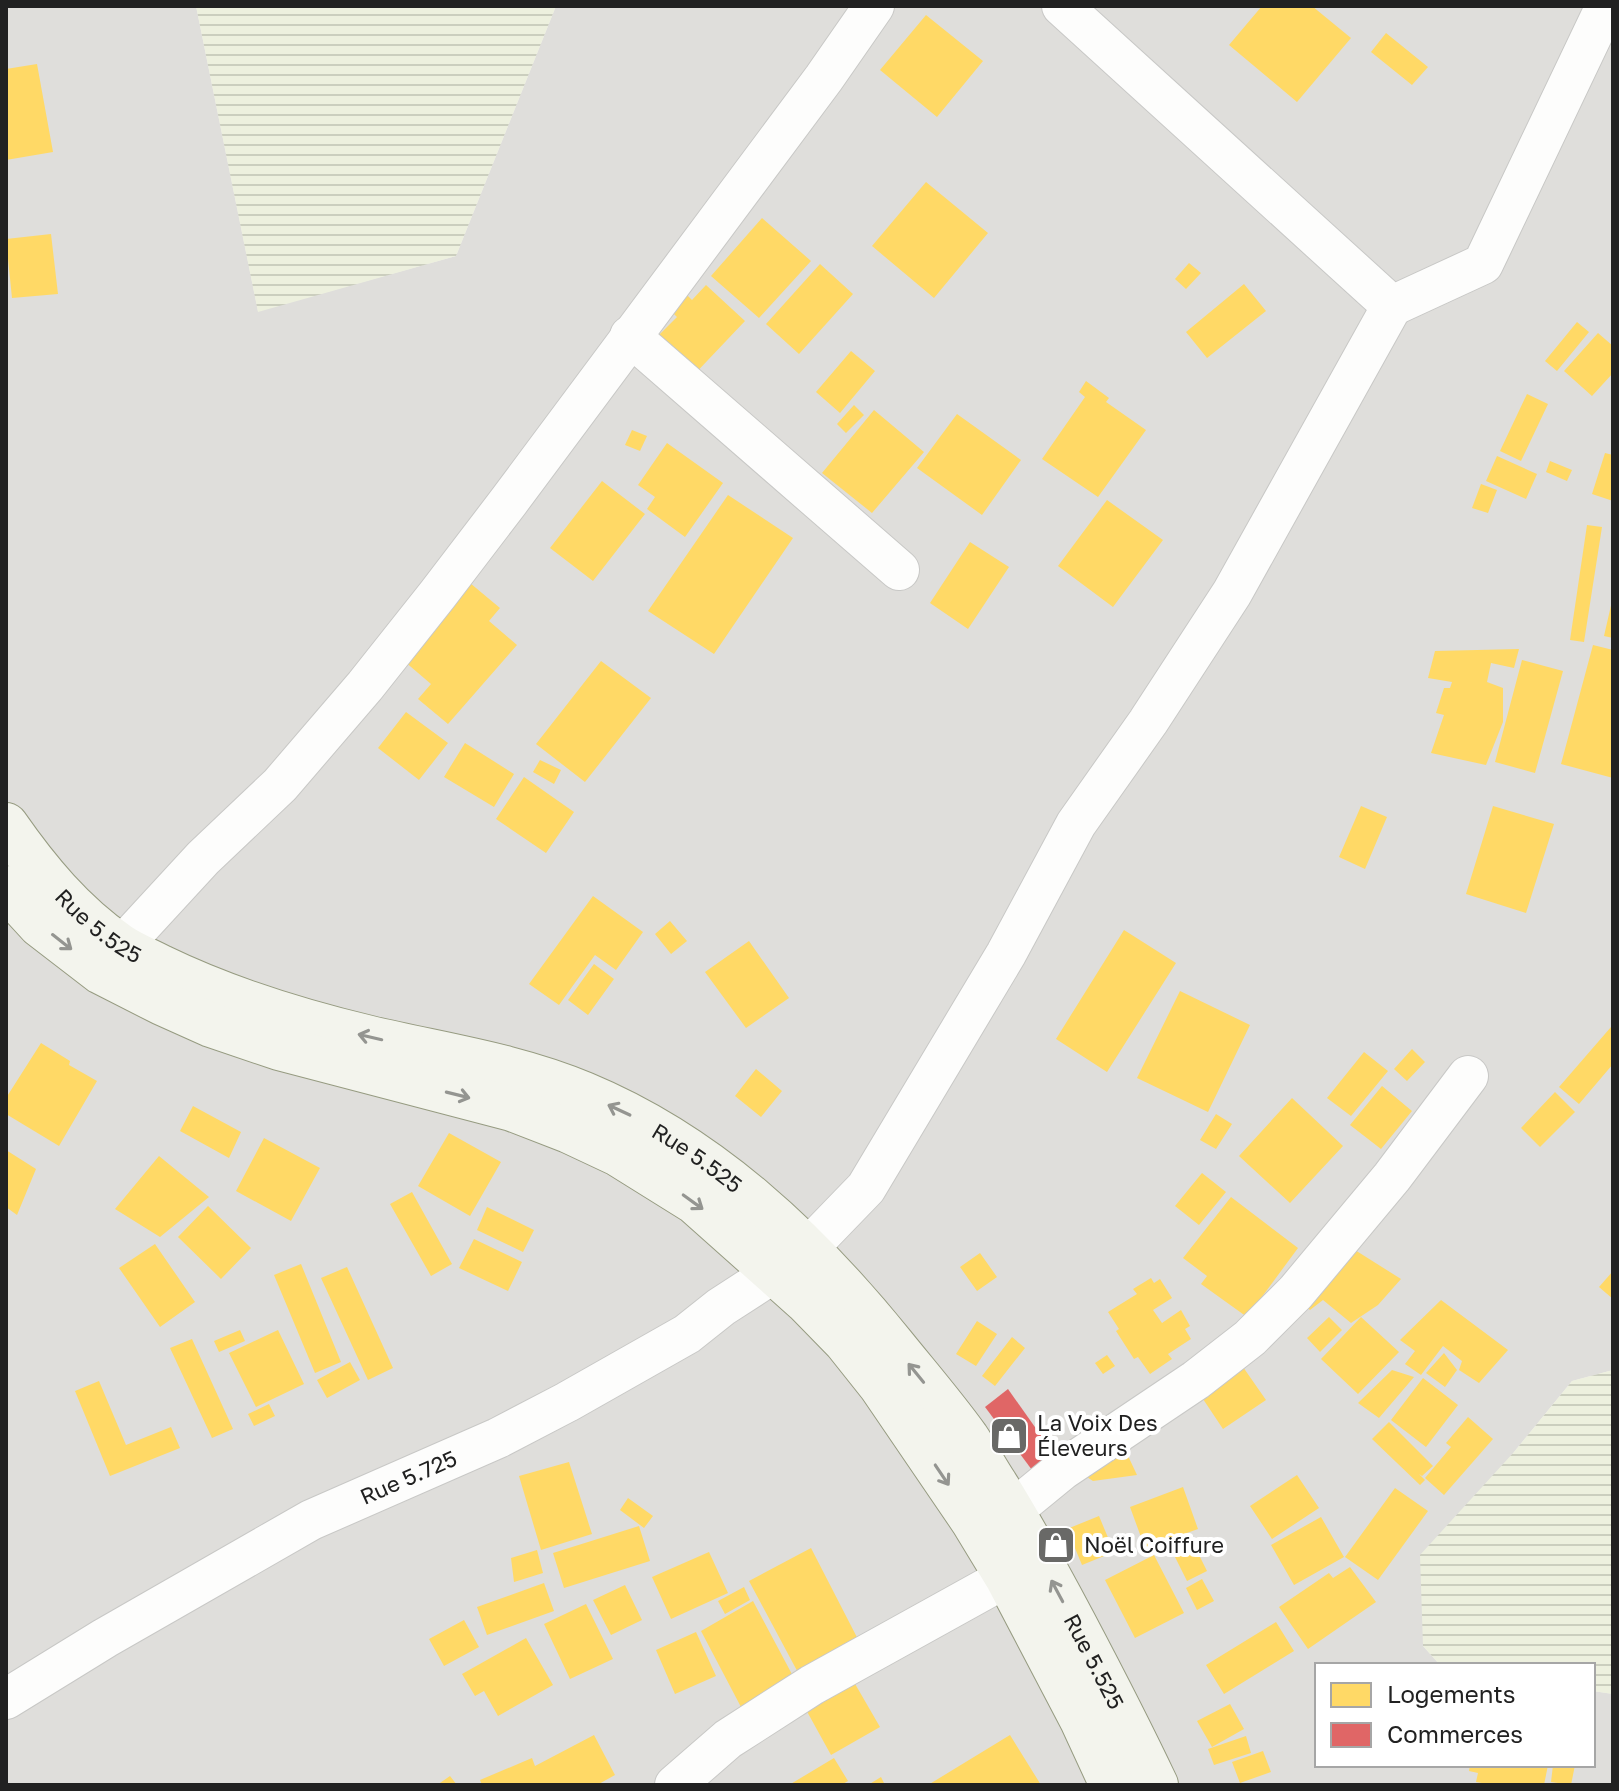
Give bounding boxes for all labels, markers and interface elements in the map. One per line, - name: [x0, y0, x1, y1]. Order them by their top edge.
- street label: Rue 5.525: [50, 883, 146, 968]
- one-way arrow: [51, 934, 72, 951]
- one-way arrow: [358, 1029, 384, 1044]
- one-way arrow: [445, 1088, 470, 1103]
- one-way arrow: [607, 1102, 631, 1117]
- street label: Rue 5.525: [647, 1117, 748, 1198]
- one-way arrow: [682, 1193, 703, 1210]
- one-way arrow: [907, 1363, 924, 1384]
- place label: La Voix Des Éleveurs: [1037, 1409, 1158, 1461]
- shop icon: La Voix Des Éleveurs: [988, 1415, 1030, 1457]
- street label: Rue 5.725: [356, 1444, 461, 1510]
- one-way arrow: [934, 1463, 950, 1486]
- shop icon: Noël Coiffure: [1035, 1524, 1077, 1566]
- place label: Noël Coiffure: [1084, 1531, 1224, 1558]
- one-way arrow: [1048, 1579, 1064, 1603]
- street label: Rue 5.525: [1058, 1609, 1130, 1713]
- legend: [1315, 1663, 1595, 1767]
- text: Logements: [1387, 1679, 1516, 1708]
- text: Commerces: [1387, 1719, 1523, 1748]

